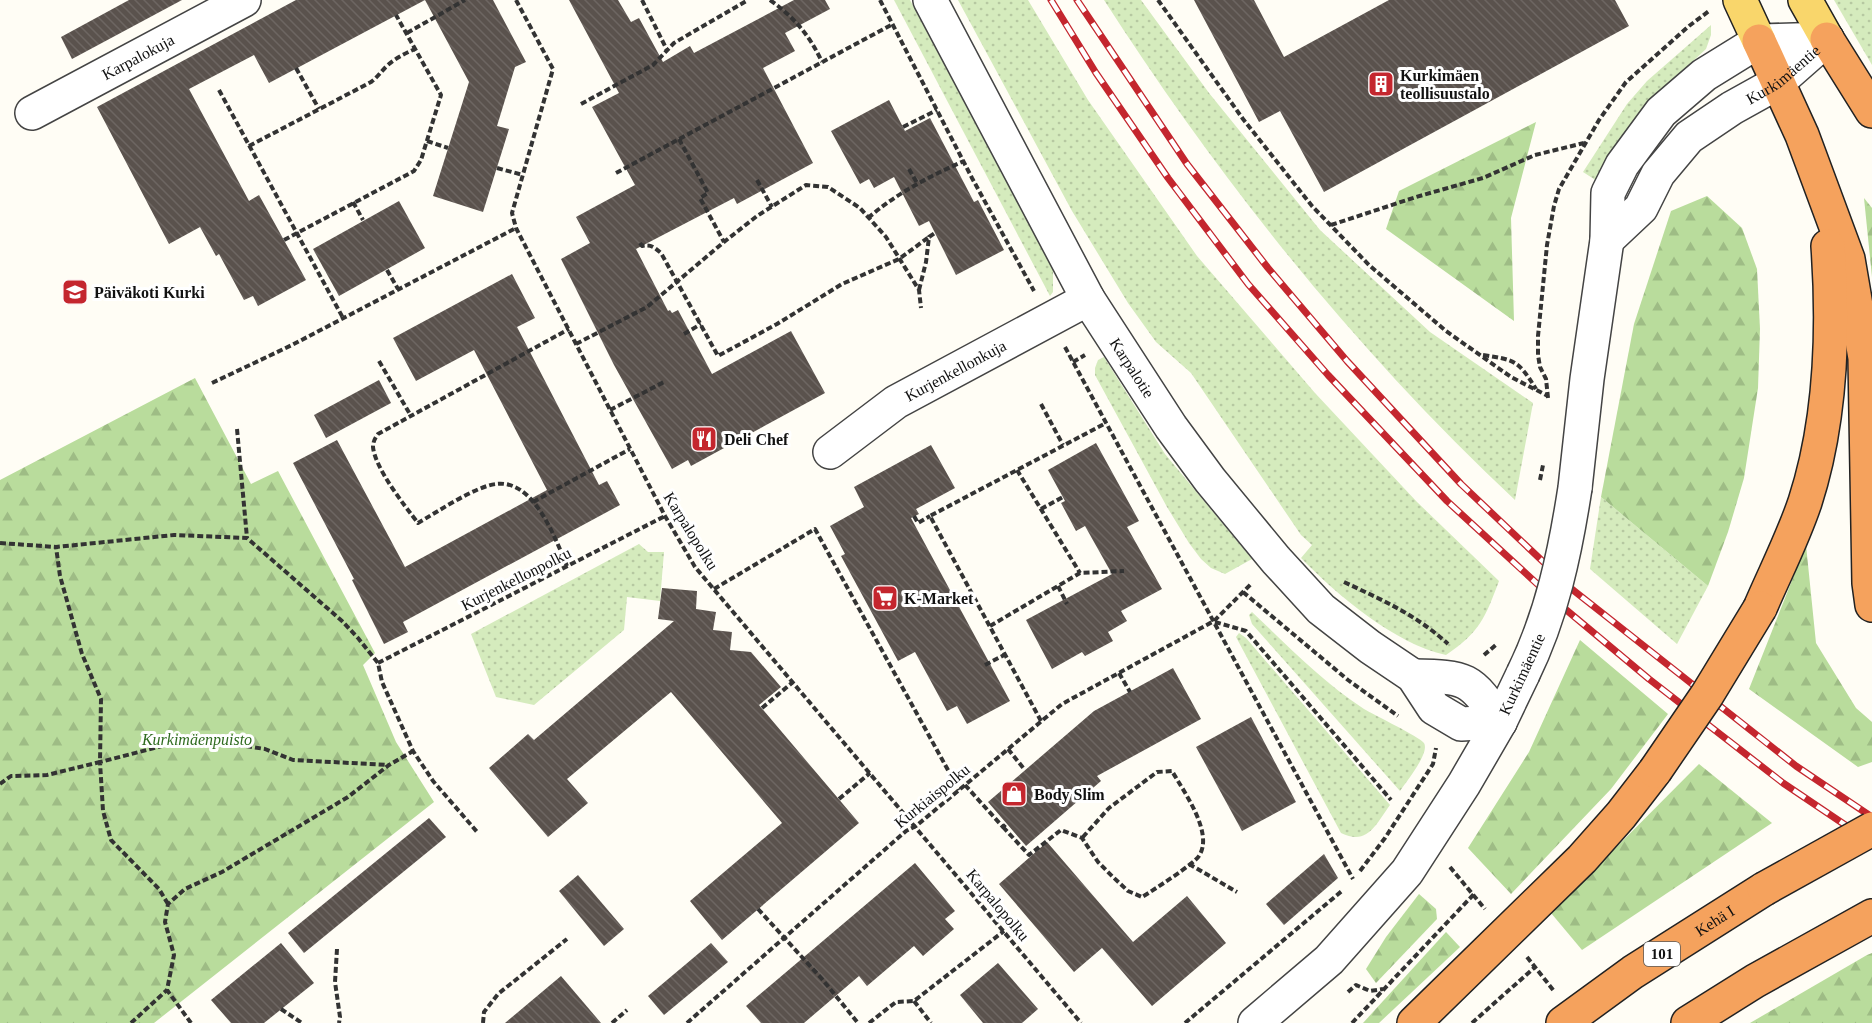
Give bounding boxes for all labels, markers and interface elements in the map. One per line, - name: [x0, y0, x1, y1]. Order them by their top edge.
- street label: Karpalokuja: [99, 30, 177, 83]
- street label: Kurkimäentie: [1743, 41, 1823, 107]
- place label: Kurkimäen teollisuustalo: [1400, 67, 1490, 102]
- building icon: Kurkimäen teollisuustalo: [1366, 69, 1396, 99]
- school or university icon: Päiväkoti Kurki: [60, 277, 90, 307]
- place label: Päiväkoti Kurki: [94, 284, 205, 301]
- street label: Karpalotie: [1107, 335, 1158, 401]
- street label: Kurjenkellonkuja: [902, 336, 1009, 404]
- restaurant icon: Deli Chef: [689, 424, 719, 454]
- place label: Deli Chef: [724, 431, 789, 448]
- street label: Karpalopolku: [660, 489, 722, 573]
- street label: Kurjenkellonpolku: [458, 544, 574, 615]
- supermarket icon: K-Market: [870, 583, 900, 613]
- place label: K-Market: [904, 590, 974, 607]
- street label: Kurkimäentie: [1496, 631, 1548, 717]
- park label: Kurkimäenpuisto: [141, 731, 252, 749]
- street label: Kurkiaispolku: [891, 761, 974, 832]
- shop icon: Body Slim: [999, 779, 1029, 809]
- place label: Body Slim: [1034, 786, 1105, 804]
- street label: Karpalopolku: [962, 866, 1033, 945]
- street label: Kehä I: [1692, 902, 1737, 939]
- road number: 101: [1644, 942, 1680, 966]

